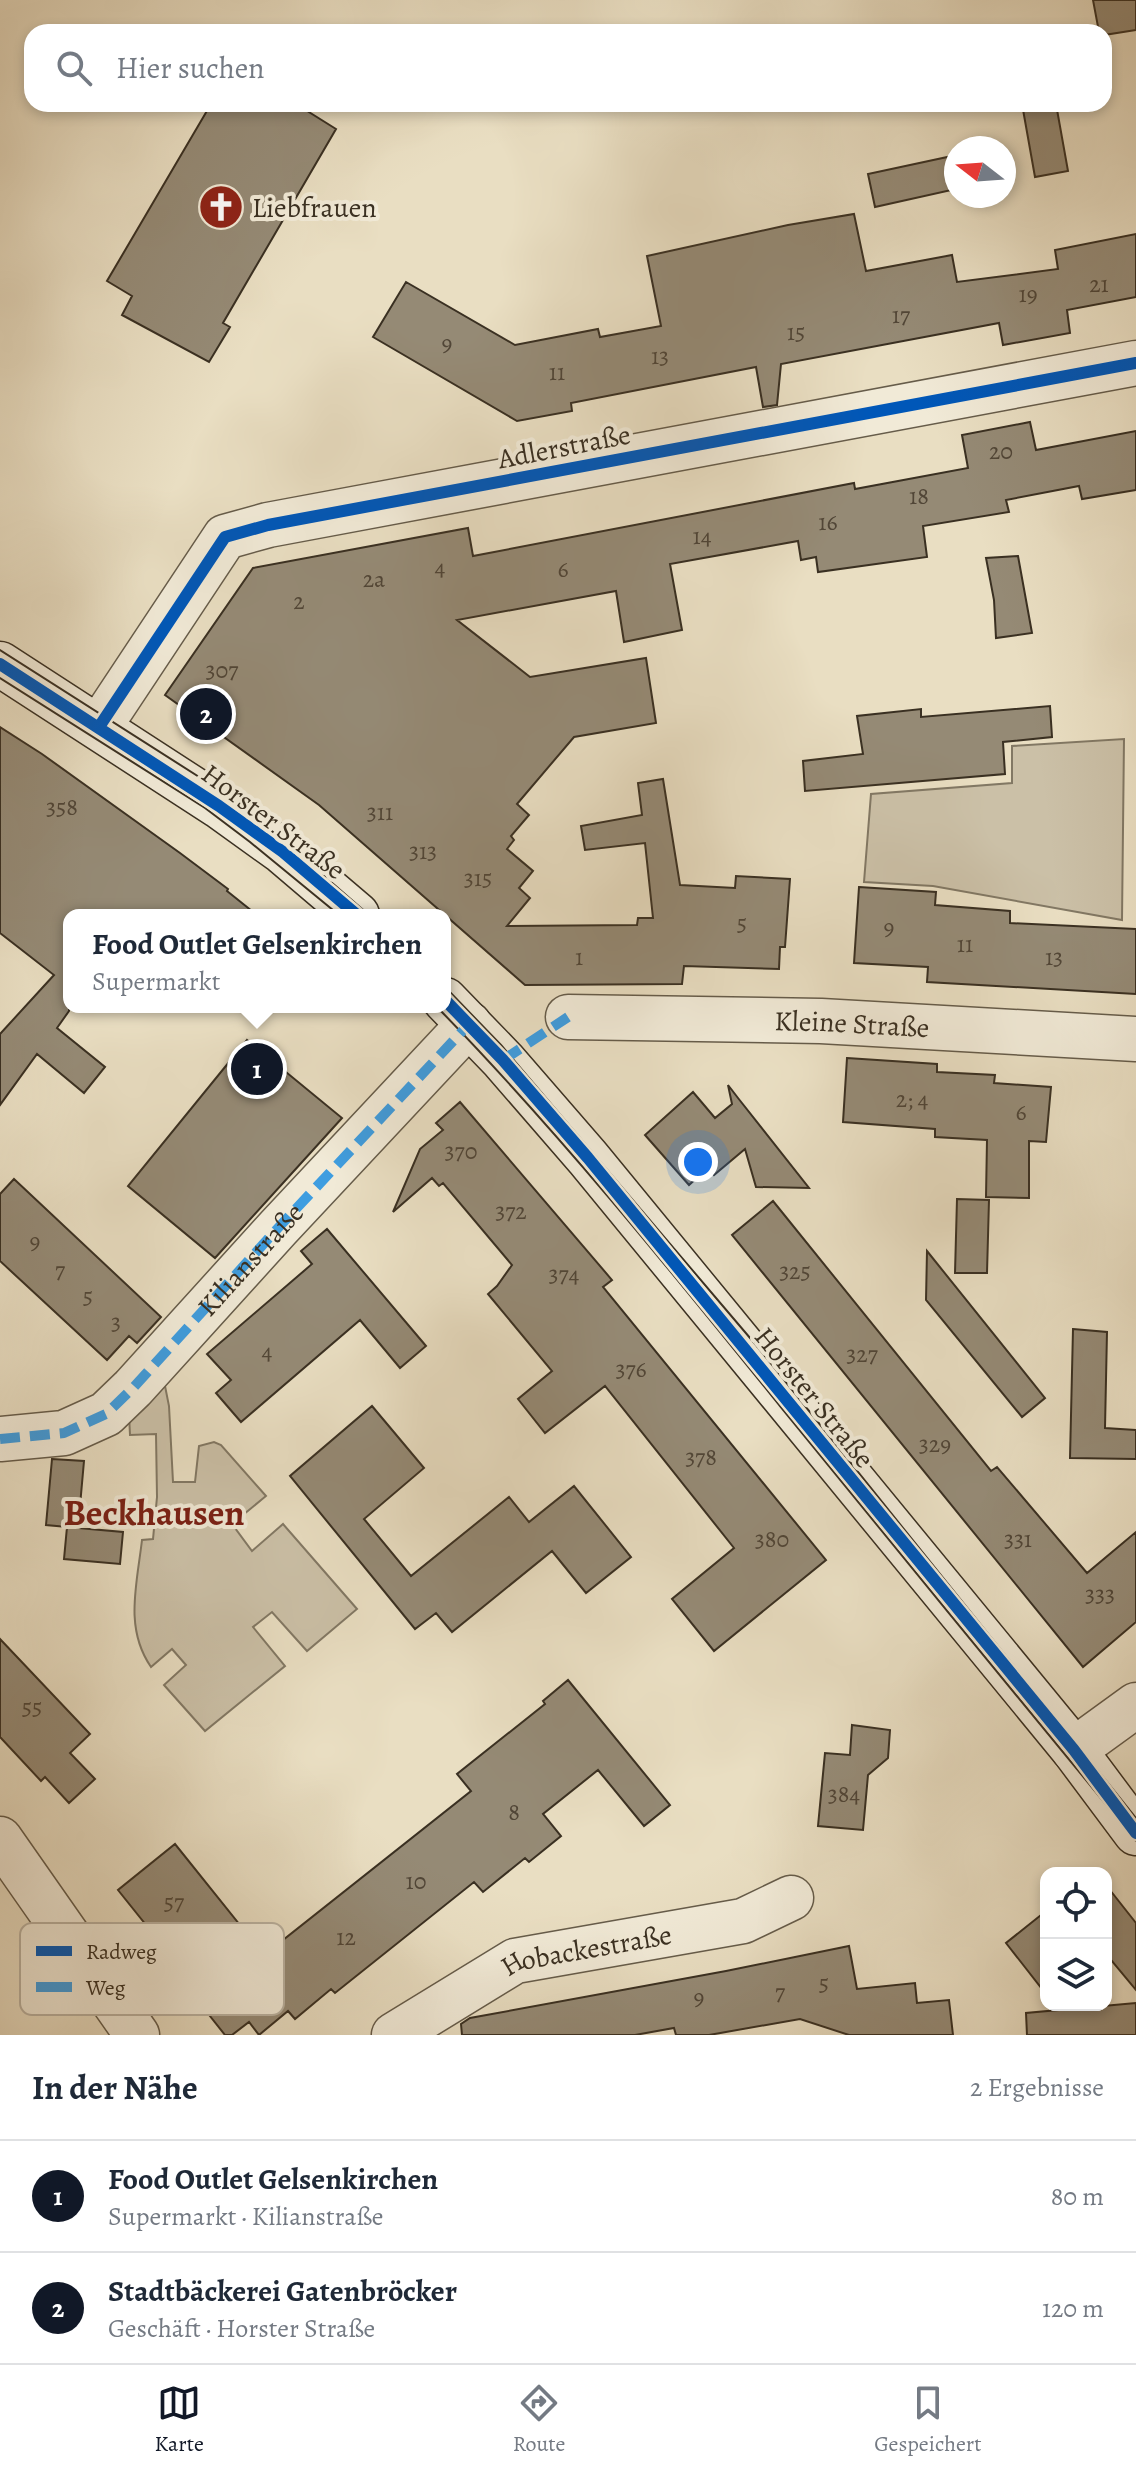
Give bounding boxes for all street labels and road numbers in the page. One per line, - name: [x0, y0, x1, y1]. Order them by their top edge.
- street label: Adlerstraße: [494, 416, 634, 479]
- street label: Horster Straße: [194, 755, 353, 888]
- street label: Kleine Straße: [774, 1002, 930, 1047]
- street label: Kilianstraße: [189, 1194, 312, 1325]
- street label: Horster Straße: [746, 1319, 883, 1476]
- street label: Hobackestraße: [493, 1916, 675, 1985]

